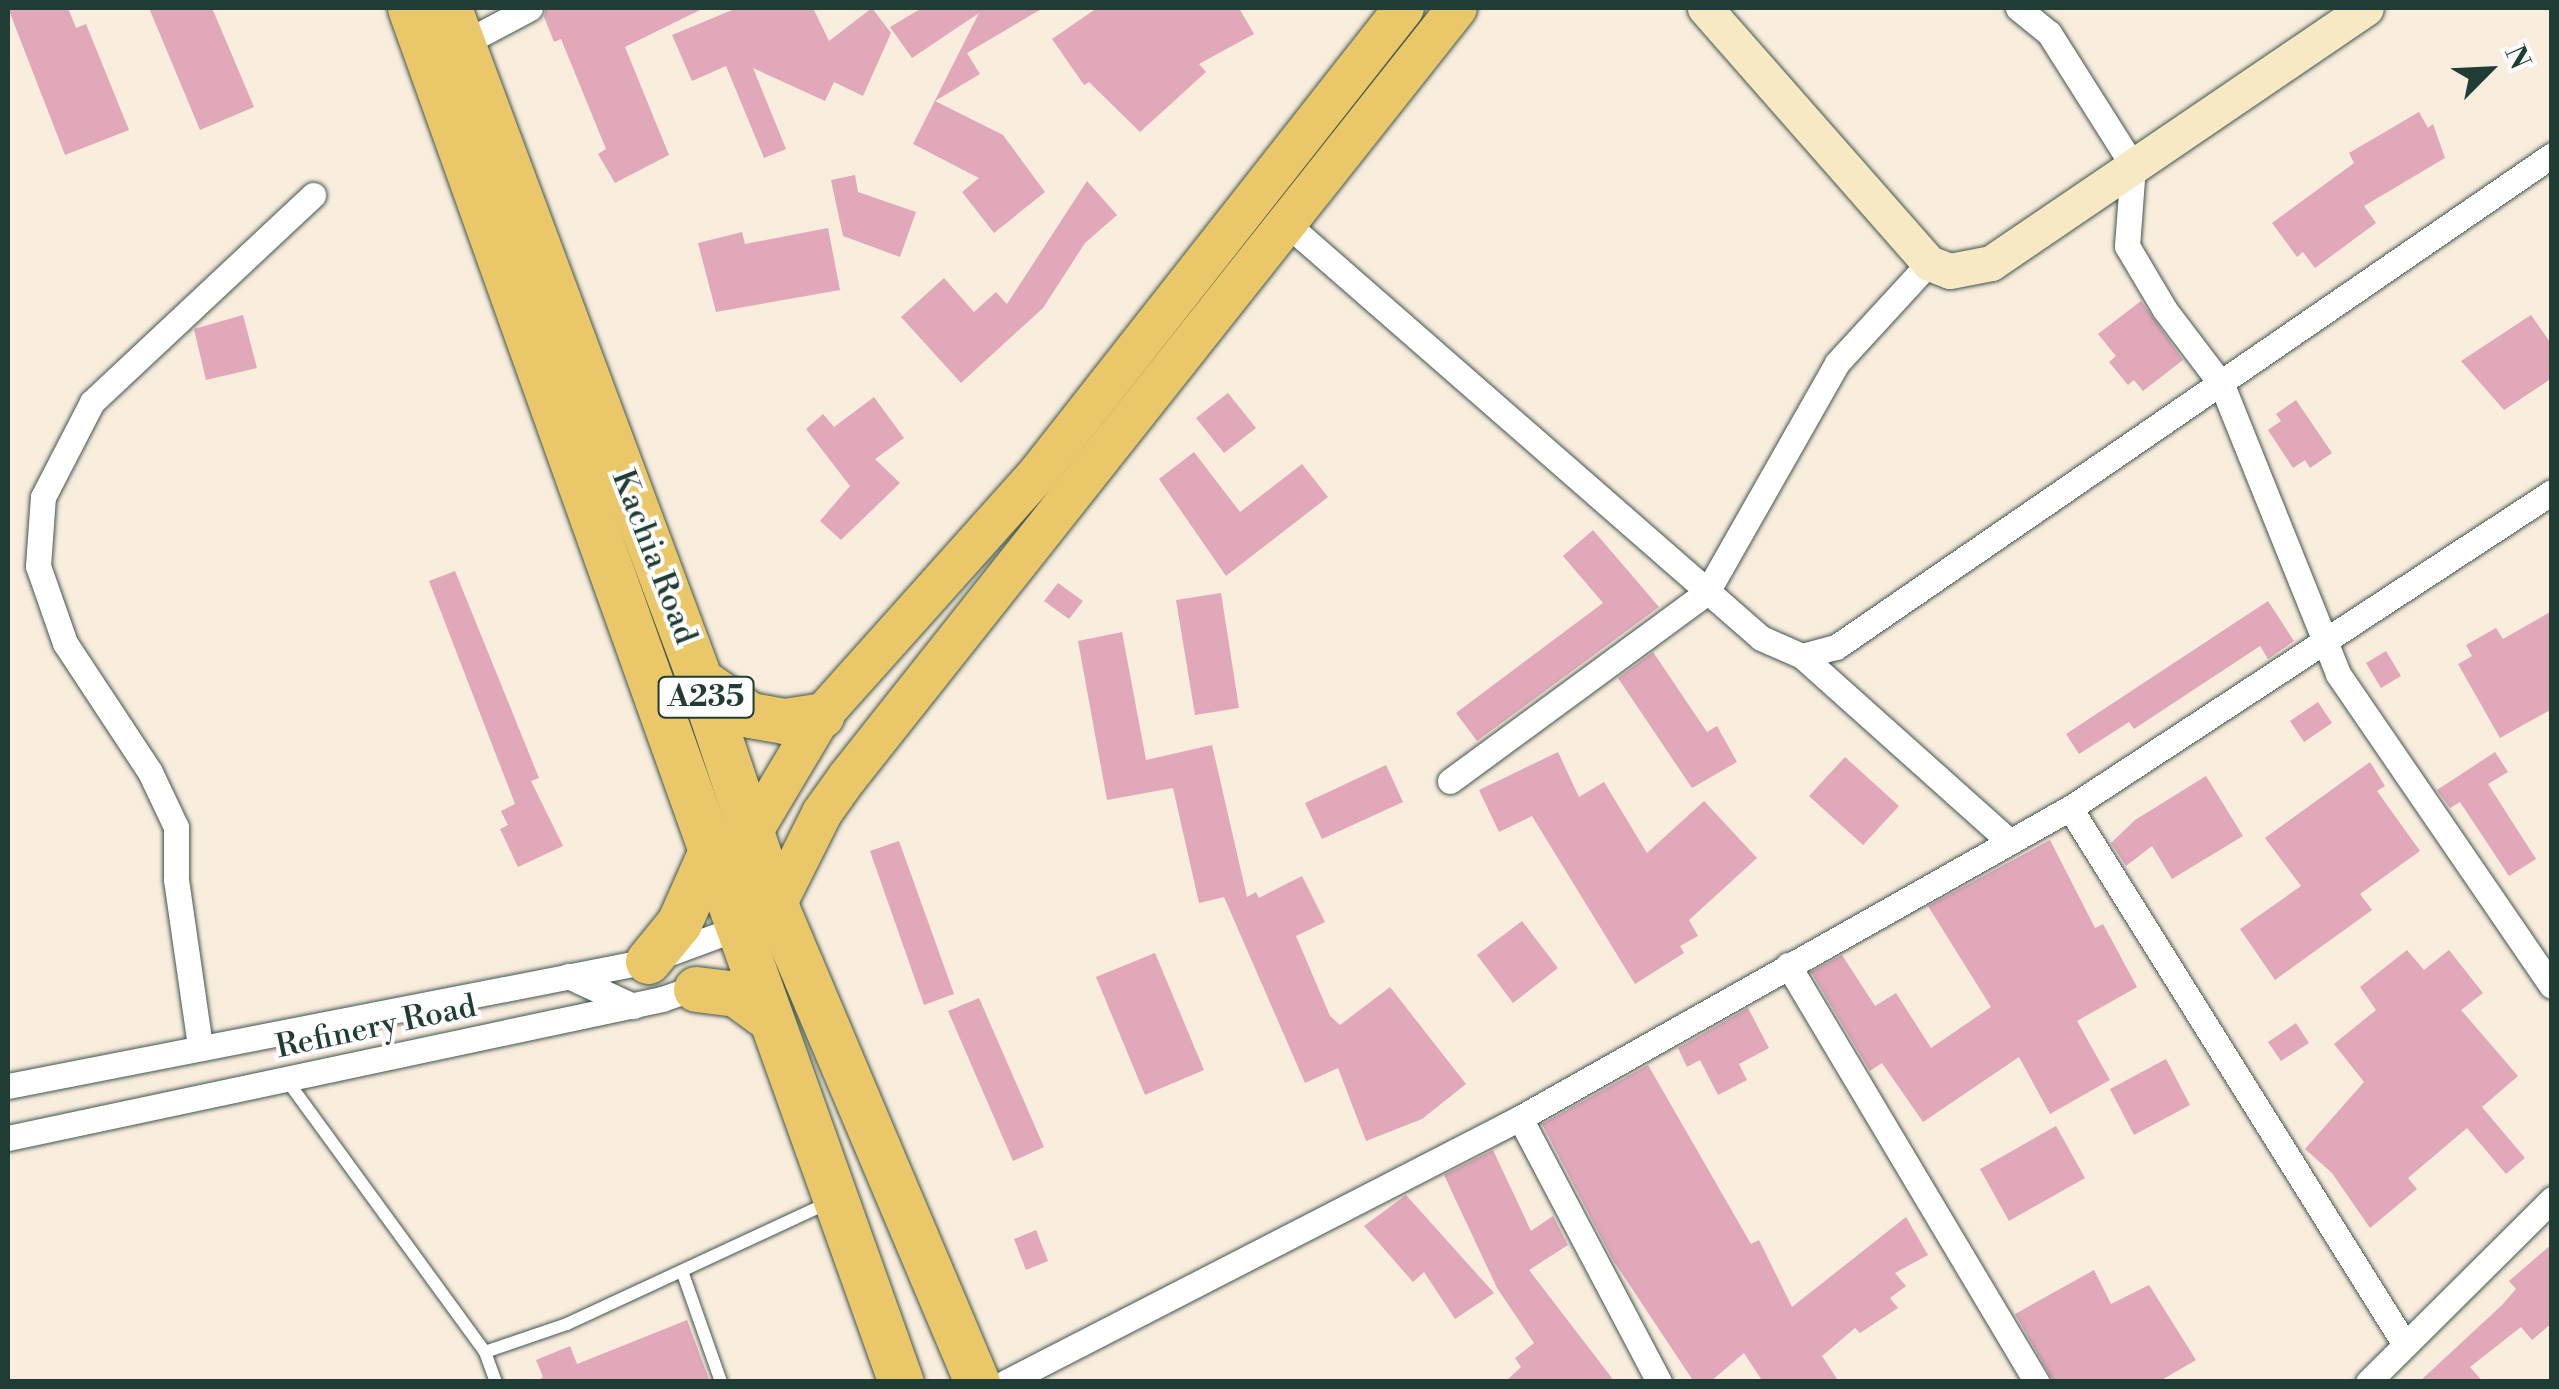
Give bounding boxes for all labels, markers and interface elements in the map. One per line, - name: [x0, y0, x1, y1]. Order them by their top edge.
- north arrow: [2439, 20, 2539, 120]
- text: N: [2496, 40, 2537, 75]
- street label: Kachia Road: [603, 465, 705, 649]
- road number: A235: [656, 672, 756, 722]
- street label: Refinery Road: [272, 987, 480, 1067]

